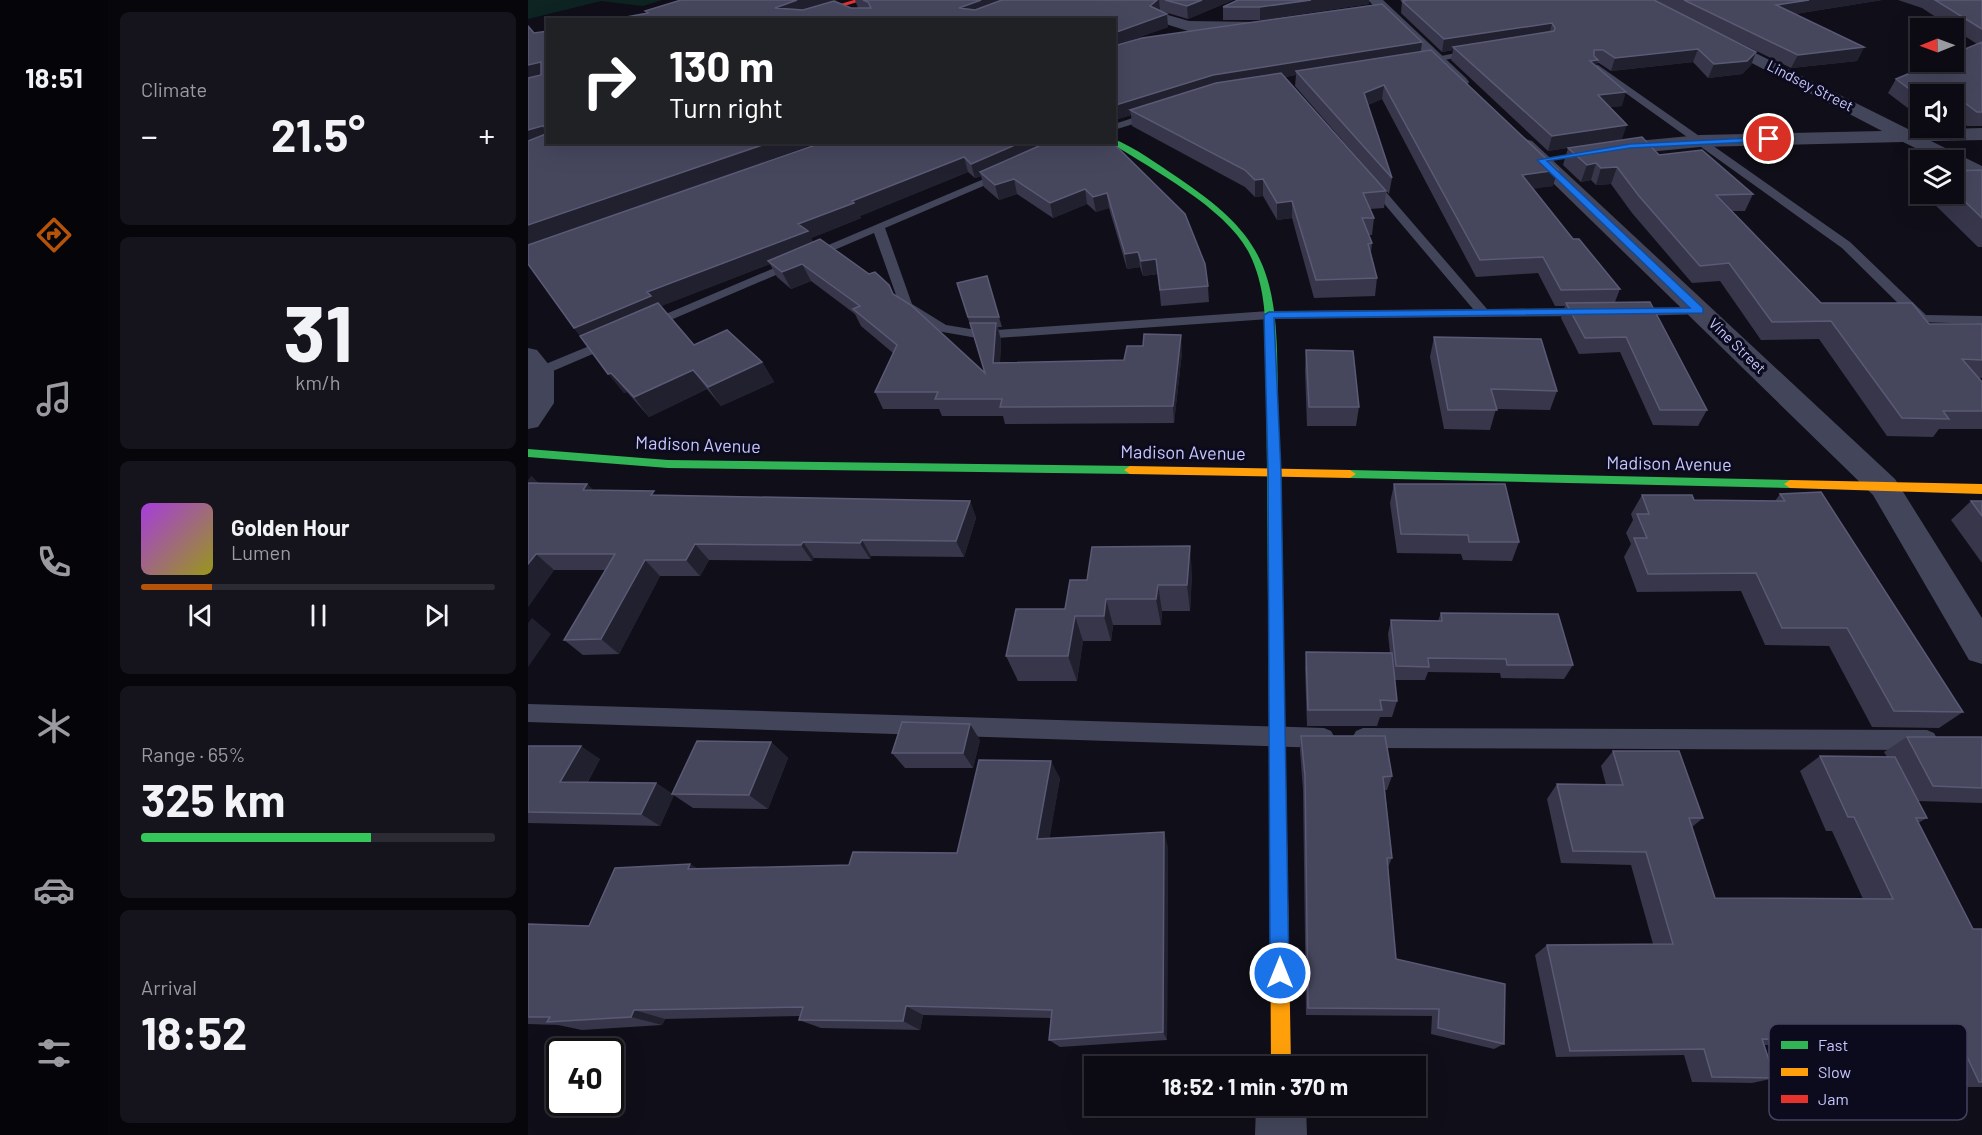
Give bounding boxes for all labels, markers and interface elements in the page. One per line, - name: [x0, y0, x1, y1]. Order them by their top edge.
- north arrow: [1910, 18, 1964, 72]
- map controls: [1910, 18, 1964, 204]
- text: 130 m: [669, 40, 774, 90]
- icon: right: [570, 42, 648, 120]
- street label: Lindsey Street: [1764, 56, 1857, 115]
- text: 18:51: [25, 61, 83, 93]
- text: Climate: [141, 77, 207, 101]
- button: sound: [1910, 84, 1964, 138]
- text: Turn right: [669, 91, 783, 123]
- text: 21.5°: [271, 107, 365, 161]
- pin: [1743, 113, 1794, 164]
- text: −: [141, 115, 158, 155]
- text: +: [479, 115, 495, 155]
- icon: arrive: [1752, 122, 1785, 155]
- button: layers: [1910, 150, 1964, 204]
- icon: directions: [33, 214, 75, 256]
- text: 31: [283, 284, 353, 378]
- street label: Vine Street: [1705, 314, 1770, 377]
- text: km/h: [295, 370, 341, 394]
- icon: music: [33, 378, 75, 420]
- street label: Madison Avenue: [635, 431, 761, 457]
- street label: Madison Avenue: [1120, 440, 1246, 464]
- street label: Madison Avenue: [1606, 451, 1732, 475]
- text: Golden Hour: [231, 514, 349, 540]
- text: Lumen: [231, 540, 291, 564]
- icon: phone: [33, 541, 75, 583]
- icon: previous: [184, 599, 217, 632]
- icon: pause: [302, 599, 335, 632]
- icon: next: [420, 599, 453, 632]
- icon: climate: [33, 705, 75, 747]
- text: Range · 65%: [141, 742, 245, 766]
- text: 325 km: [141, 772, 285, 826]
- icon: car: [33, 869, 75, 911]
- position arrow: [1248, 941, 1312, 1005]
- text: Arrival: [141, 975, 197, 999]
- text: 18:52: [141, 1005, 247, 1059]
- legend: [1769, 1024, 1967, 1120]
- icon: filters: [33, 1032, 75, 1074]
- text: Fast: [1818, 1035, 1848, 1054]
- speed limit sign: 40: [546, 1038, 624, 1116]
- text: Slow: [1818, 1062, 1851, 1081]
- text: 18:52 · 1 min · 370 m: [1162, 1073, 1348, 1099]
- text: Jam: [1818, 1089, 1849, 1108]

